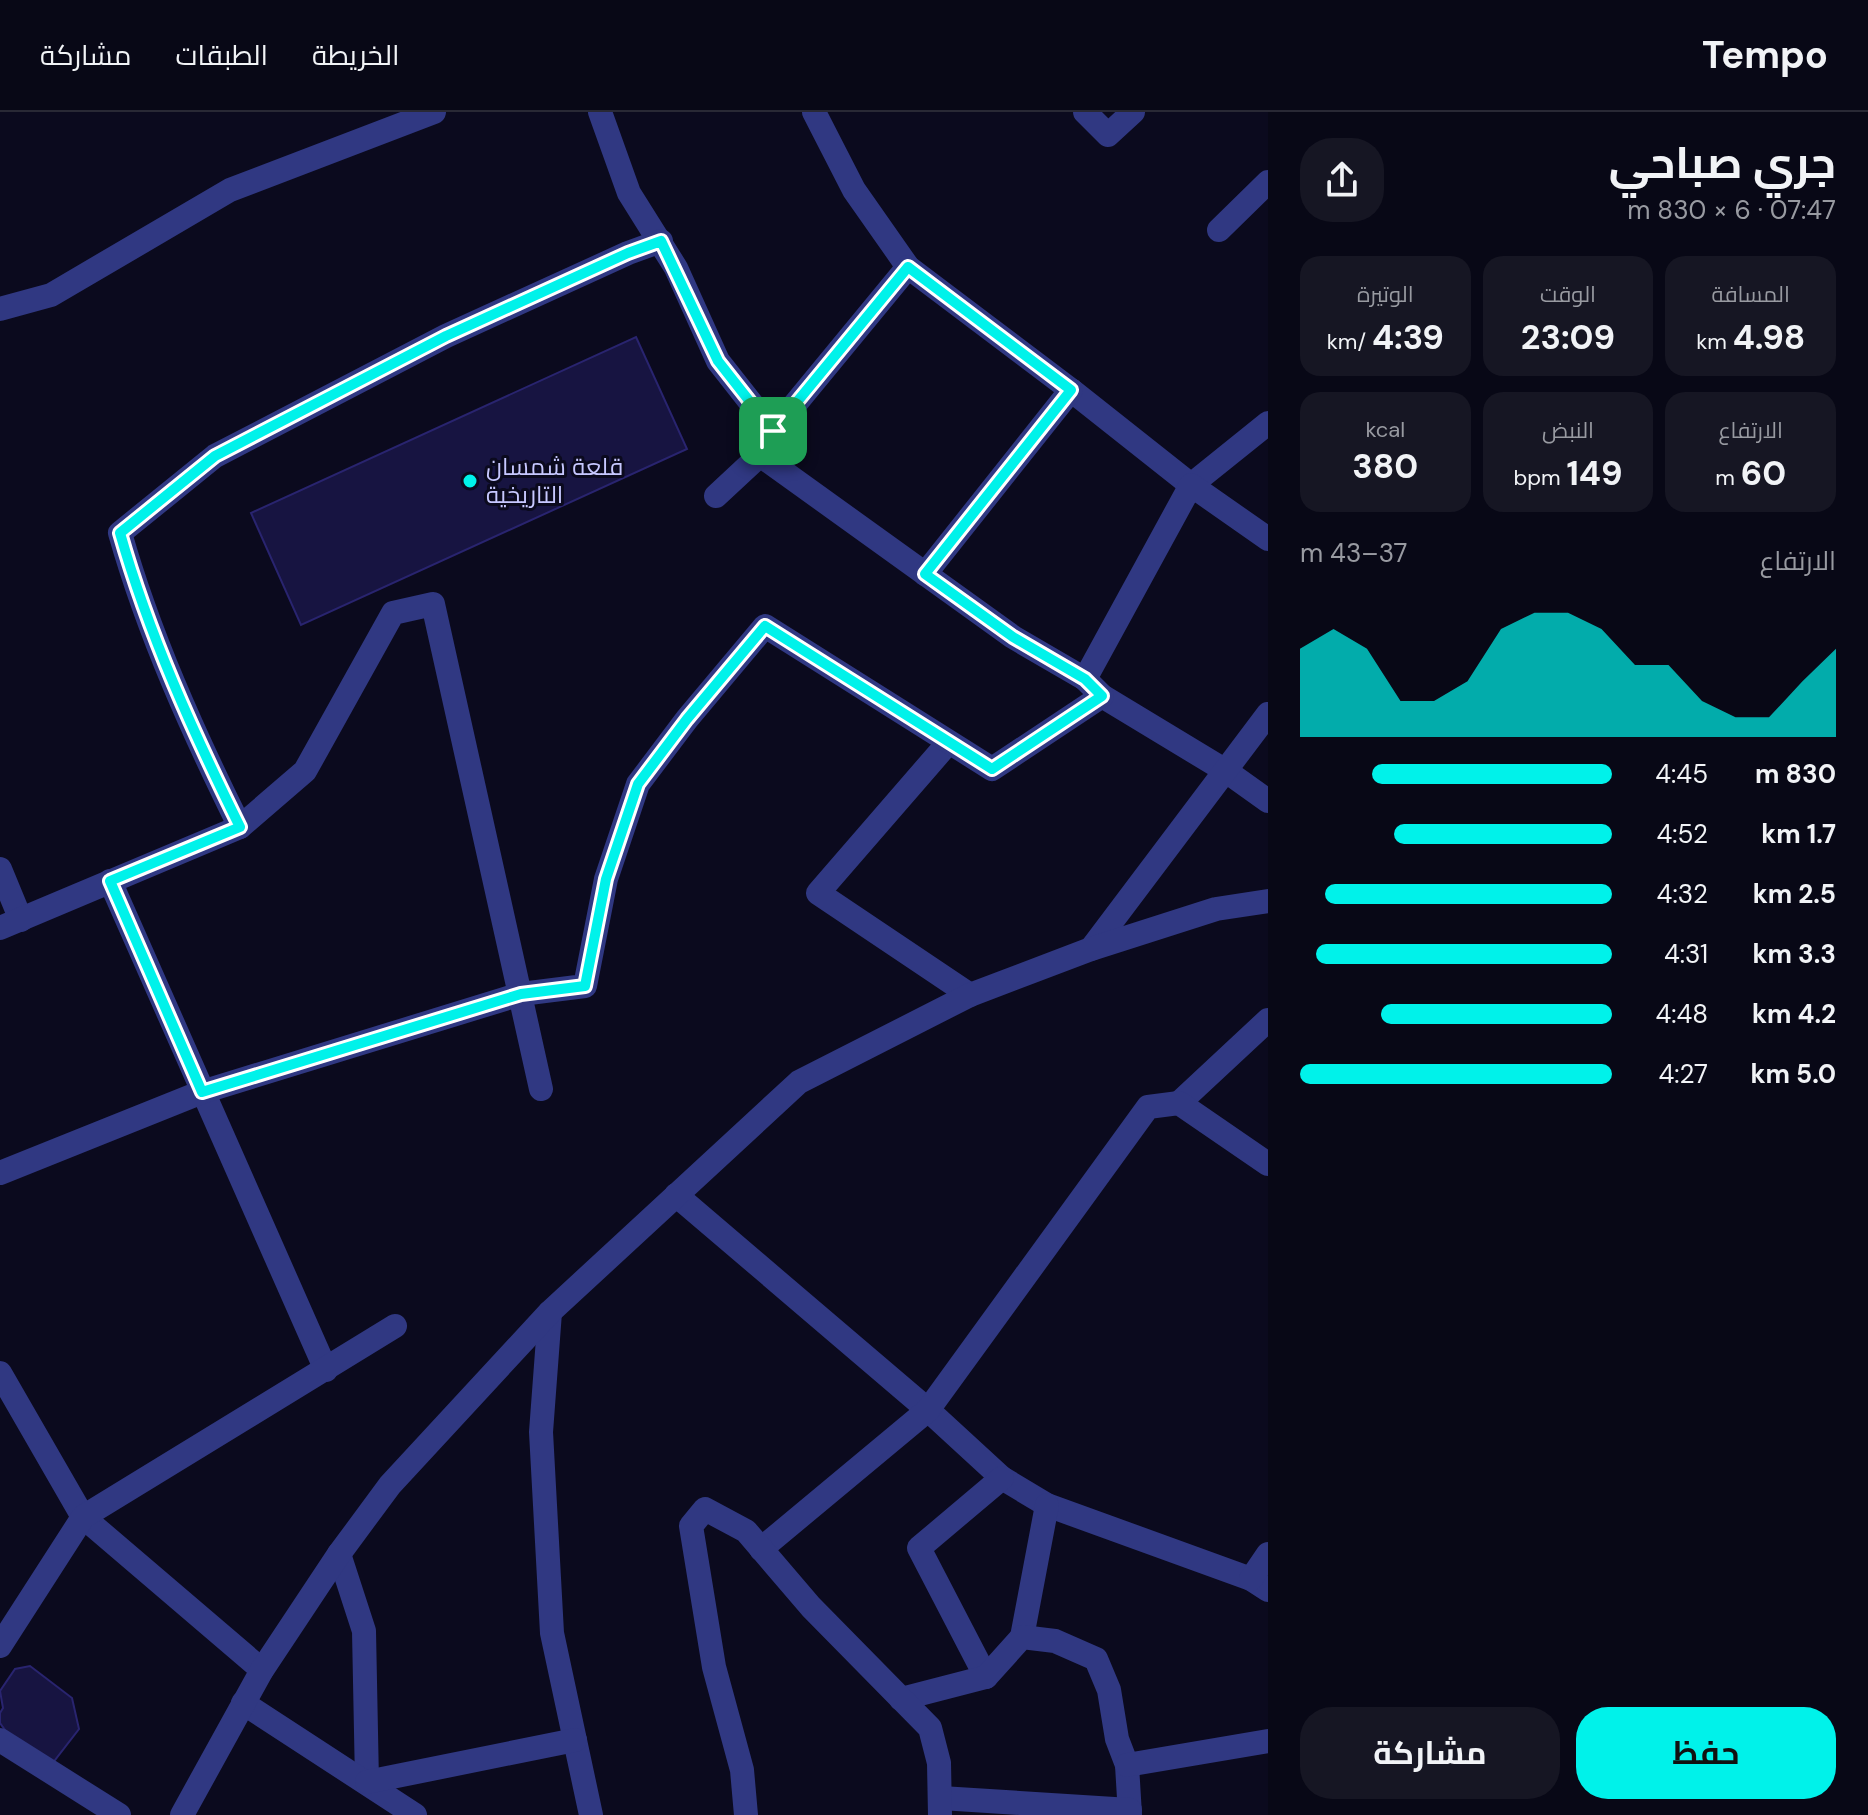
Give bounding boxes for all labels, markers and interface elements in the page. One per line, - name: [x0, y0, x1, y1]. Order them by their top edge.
- text: Tempo: [1702, 30, 1828, 80]
- text: مشاركة: [40, 37, 131, 74]
- text: الطبقات: [175, 37, 268, 74]
- text: الخريطة: [312, 37, 399, 74]
- text: جري صباحي: [1609, 134, 1836, 192]
- button: share: [1300, 138, 1384, 222]
- text: 07:47 · 6 × 830 m: [1627, 193, 1836, 227]
- text: الوتيرة: [1357, 280, 1414, 309]
- text: الوقت: [1540, 280, 1596, 309]
- text: المسافة: [1712, 280, 1790, 309]
- text: 4:39: [1372, 315, 1444, 360]
- text: 23:09: [1521, 315, 1615, 360]
- text: 4.98: [1733, 315, 1805, 360]
- text: /km: [1327, 327, 1372, 356]
- text: km: [1696, 327, 1733, 356]
- pin: [739, 397, 807, 465]
- icon: arrive: [751, 409, 795, 453]
- text: kcal: [1365, 415, 1405, 444]
- text: النبض: [1542, 416, 1594, 445]
- text: الارتفاع: [1718, 416, 1783, 445]
- text: 380: [1352, 444, 1418, 489]
- place label: قلعة شمسان التاريخية: [486, 451, 623, 510]
- text: 149: [1566, 451, 1623, 496]
- text: 60: [1741, 451, 1786, 496]
- text: bpm: [1513, 463, 1566, 492]
- text: m: [1715, 463, 1741, 492]
- marker: قلعة شمسان التاريخية: [461, 472, 479, 490]
- text: 37–43 m: [1300, 536, 1407, 570]
- text: الارتفاع: [1760, 544, 1836, 578]
- text: 4:45: [1655, 757, 1708, 791]
- text: 830 m: [1755, 757, 1836, 791]
- text: 4:52: [1657, 817, 1708, 851]
- text: 1.7 km: [1761, 817, 1836, 851]
- text: 4:32: [1657, 877, 1708, 911]
- text: 2.5 km: [1753, 877, 1836, 911]
- text: 4:31: [1664, 937, 1708, 971]
- text: 3.3 km: [1752, 937, 1836, 971]
- text: 4:48: [1655, 997, 1708, 1031]
- text: 4.2 km: [1752, 997, 1836, 1031]
- text: 4:27: [1659, 1057, 1708, 1091]
- text: 5.0 km: [1750, 1057, 1836, 1091]
- button: مشاركة: [1300, 1707, 1560, 1799]
- button: حفظ: [1576, 1707, 1836, 1799]

